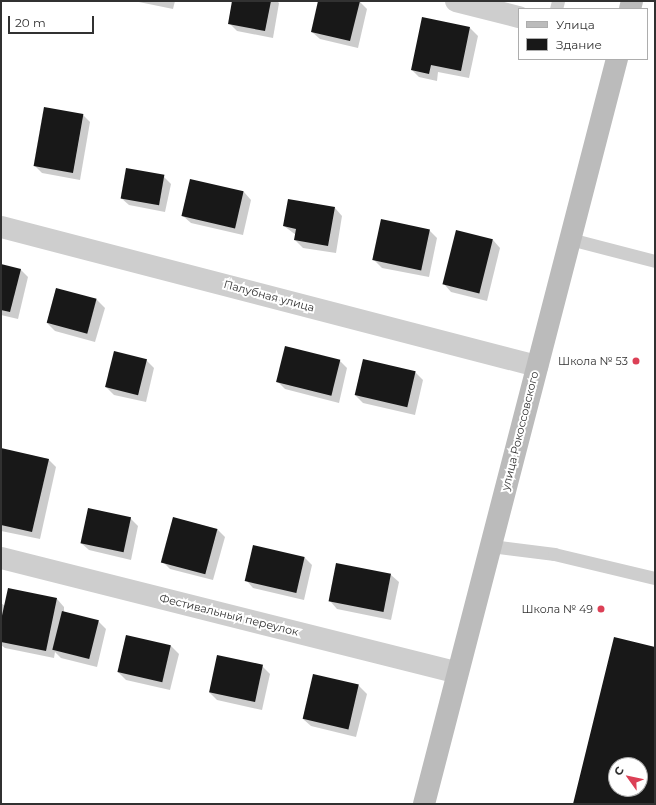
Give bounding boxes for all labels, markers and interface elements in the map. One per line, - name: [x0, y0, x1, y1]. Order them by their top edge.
- scale bar: [10, 8, 96, 34]
- legend: [518, 8, 648, 60]
- text: 20 m: [15, 15, 46, 30]
- text: Улица: [556, 17, 595, 32]
- text: Здание: [556, 37, 602, 52]
- street label: Палубная улица: [222, 278, 316, 314]
- place label: Школа № 53: [558, 354, 628, 368]
- marker: Школа № 53: [631, 356, 641, 366]
- street label: улица Рокоссовского: [499, 370, 541, 492]
- street label: Фестивальный переулок: [158, 591, 300, 639]
- place label: Школа № 49: [522, 602, 593, 616]
- marker: Школа № 49: [596, 604, 606, 614]
- north arrow: [608, 757, 648, 797]
- text: С: [611, 764, 627, 778]

